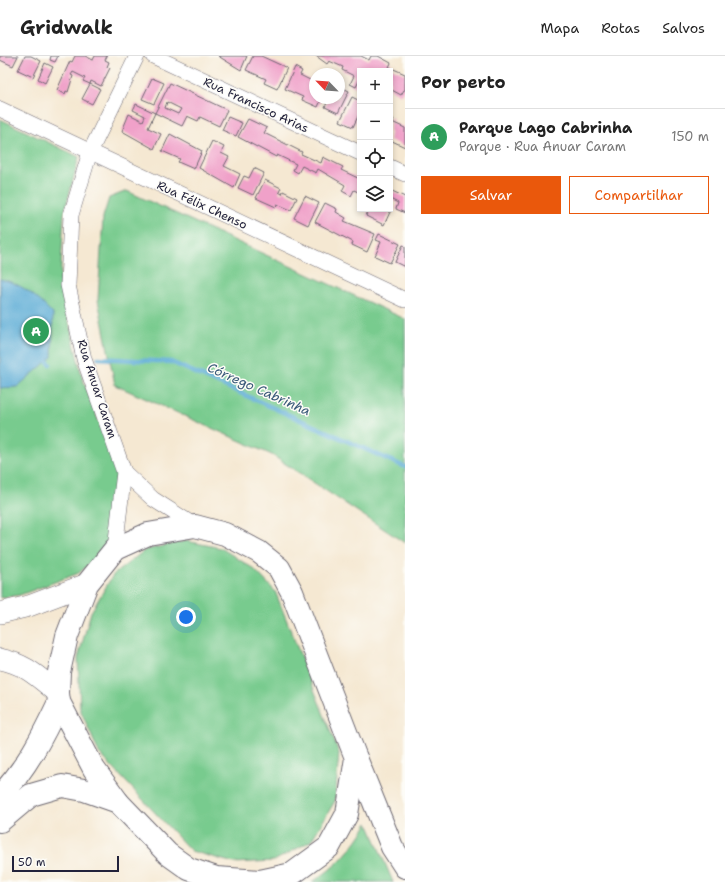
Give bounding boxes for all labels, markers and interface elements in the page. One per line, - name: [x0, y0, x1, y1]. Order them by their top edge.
- text: Gridwalk: [20, 15, 113, 40]
- text: Mapa: [540, 19, 579, 37]
- text: Rotas: [601, 19, 640, 37]
- text: Salvos: [662, 19, 705, 37]
- north arrow: [309, 68, 345, 104]
- map controls: [357, 68, 393, 212]
- button: +: [357, 68, 393, 104]
- text: Por perto: [421, 71, 506, 93]
- street label: Rua Francisco Arias: [201, 74, 311, 136]
- button: −: [357, 104, 393, 140]
- text: Parque Lago Cabrinha: [459, 118, 632, 138]
- text: A: [429, 128, 439, 145]
- text: 150 m: [671, 128, 709, 145]
- text: Parque · Rua Anuar Caram: [459, 138, 626, 155]
- button: locate: [357, 140, 393, 176]
- button: layers: [357, 176, 393, 212]
- button: Salvar: [421, 176, 561, 214]
- button: Compartilhar: [569, 176, 709, 214]
- street label: Rua Félix Chenso: [154, 177, 250, 233]
- pin: A: [23, 316, 49, 346]
- street label: Rua Anuar Caram: [73, 337, 121, 441]
- water label: Córrego Cabrinha: [205, 359, 313, 419]
- your location: [176, 607, 196, 627]
- scale bar: [12, 854, 119, 873]
- text: 50 m: [18, 855, 46, 870]

